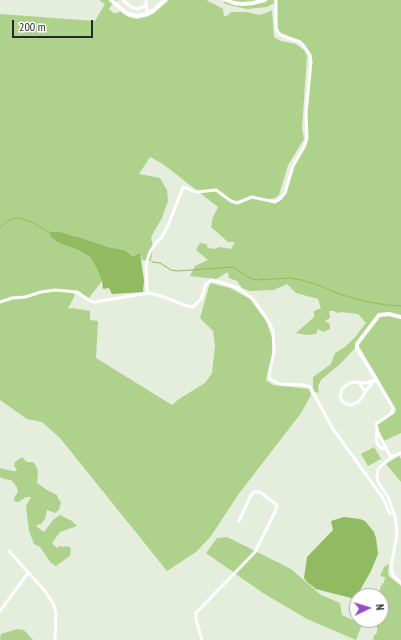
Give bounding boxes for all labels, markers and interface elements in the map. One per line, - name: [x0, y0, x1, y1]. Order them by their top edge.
- scale bar: [14, 12, 95, 38]
- text: 200 m: [19, 19, 46, 34]
- north arrow: [349, 588, 389, 628]
- text: N: [373, 604, 387, 611]

